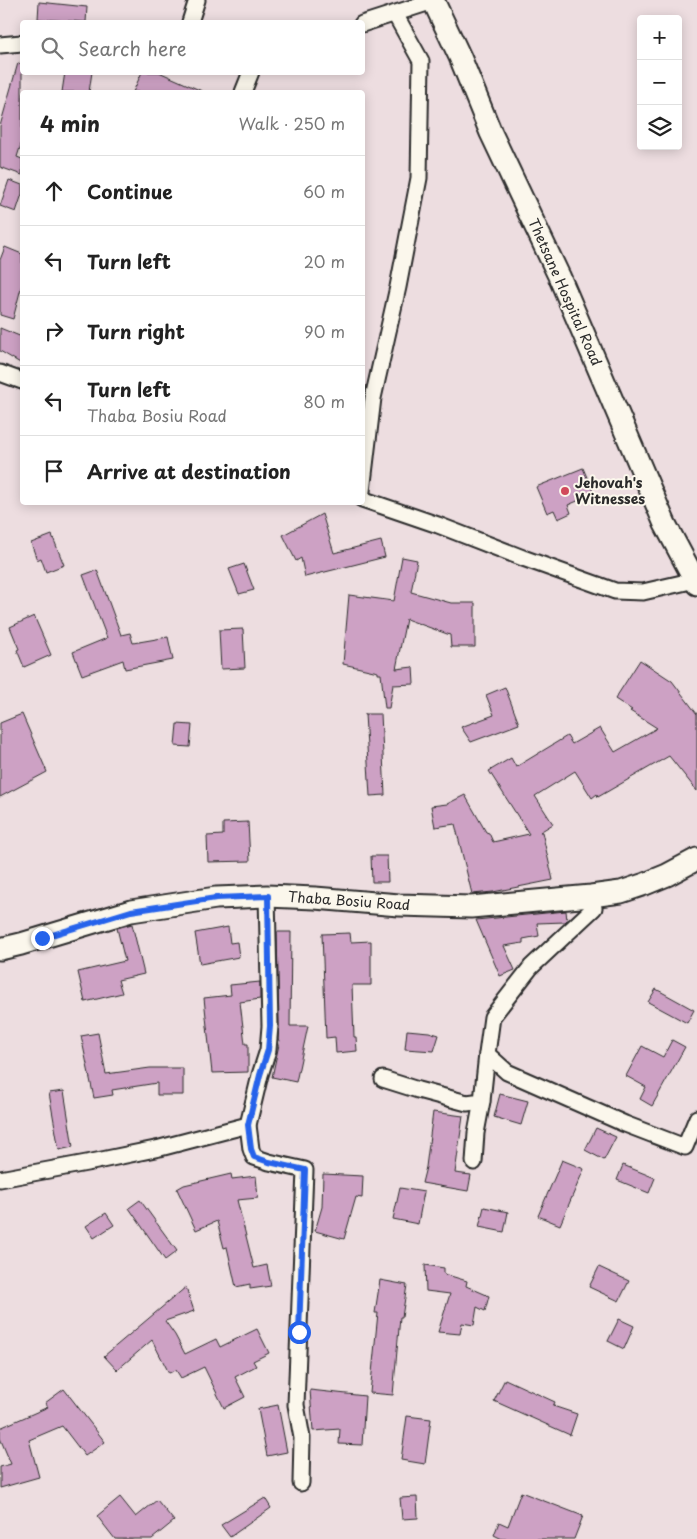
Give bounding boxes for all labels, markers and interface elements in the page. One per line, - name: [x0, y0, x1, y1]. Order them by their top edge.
- map controls: [637, 15, 682, 150]
- button: +: [637, 15, 682, 60]
- search box: [20, 20, 365, 75]
- icon: search: [38, 34, 66, 62]
- text: Search here: [78, 34, 187, 62]
- button: −: [637, 60, 682, 105]
- button: layers: [637, 105, 682, 150]
- text: 4 min: [40, 107, 100, 139]
- text: Walk · 250 m: [239, 111, 345, 135]
- icon: ahead: [40, 177, 68, 205]
- text: Continue: [87, 177, 173, 205]
- text: 60 m: [303, 179, 345, 203]
- street label: Thetsane Hospital Road: [523, 215, 607, 369]
- icon: left: [40, 247, 68, 275]
- text: Turn left: [87, 247, 171, 275]
- text: 20 m: [304, 249, 345, 273]
- icon: right: [40, 317, 68, 345]
- text: Turn right: [87, 317, 185, 345]
- text: 90 m: [304, 319, 345, 343]
- text: Turn left: [87, 375, 171, 403]
- icon: left: [40, 387, 68, 415]
- text: 80 m: [303, 389, 345, 413]
- text: Thaba Bosiu Road: [87, 403, 227, 427]
- icon: arrive: [40, 457, 68, 485]
- text: Arrive at destination: [87, 457, 291, 485]
- place label: Jehovah's Witnesses: [575, 472, 645, 509]
- marker: Jehovah's Witnesses: [559, 485, 571, 497]
- street label: Thaba Bosiu Road: [287, 886, 411, 915]
- route end: [31, 927, 54, 950]
- route start: [288, 1321, 311, 1344]

